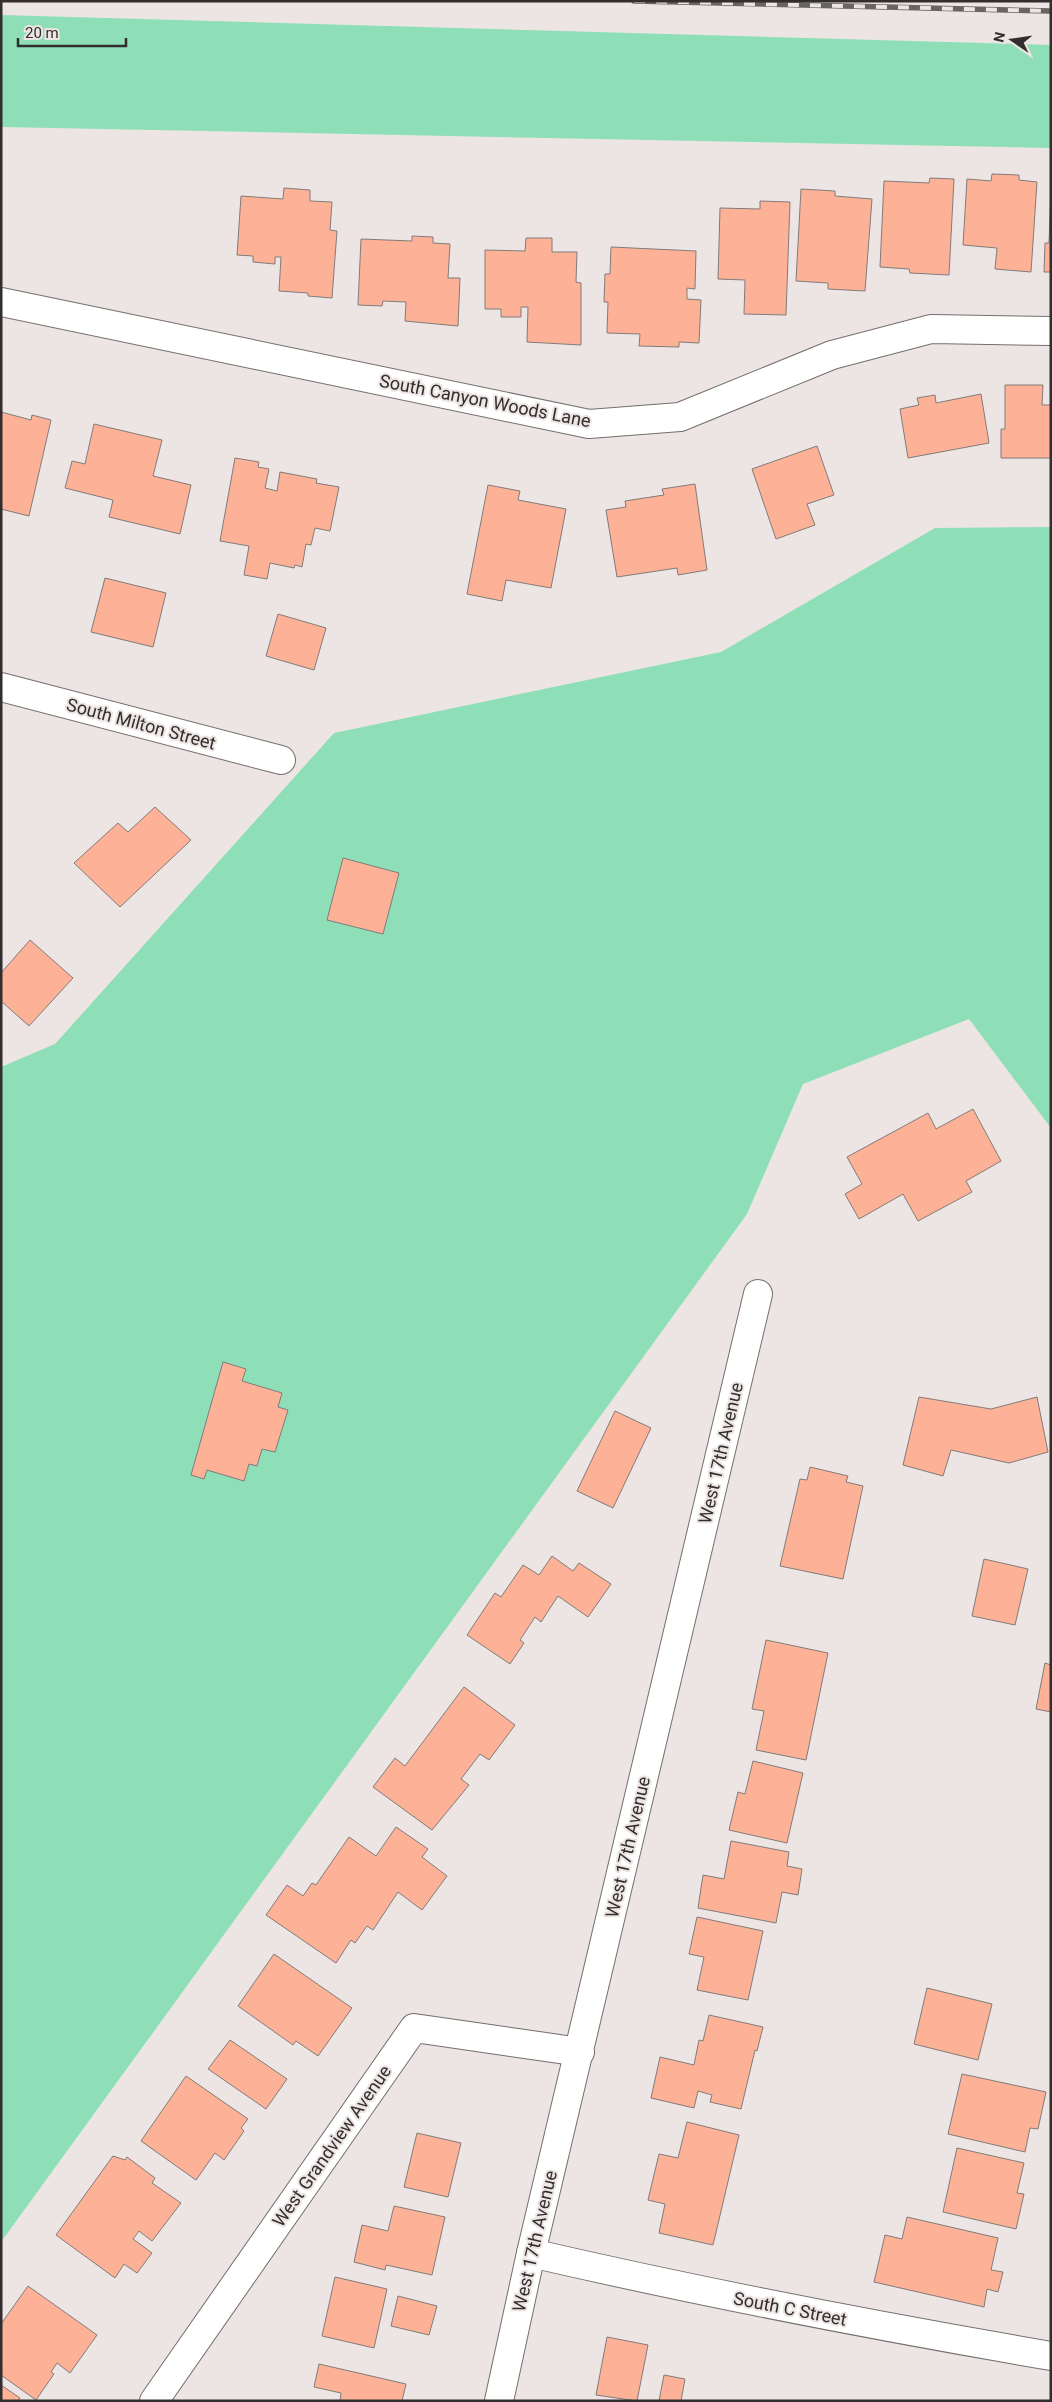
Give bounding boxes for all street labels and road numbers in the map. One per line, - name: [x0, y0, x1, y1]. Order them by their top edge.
- street label: South Canyon Woods Lane: [378, 370, 593, 431]
- street label: South Milton Street: [64, 694, 218, 754]
- street label: West 17th Avenue: [694, 1380, 747, 1526]
- street label: West 17th Avenue: [601, 1774, 654, 1920]
- street label: West Grandview Avenue: [268, 2061, 395, 2230]
- street label: West 17th Avenue: [508, 2168, 561, 2314]
- street label: South C Street: [732, 2287, 849, 2330]

